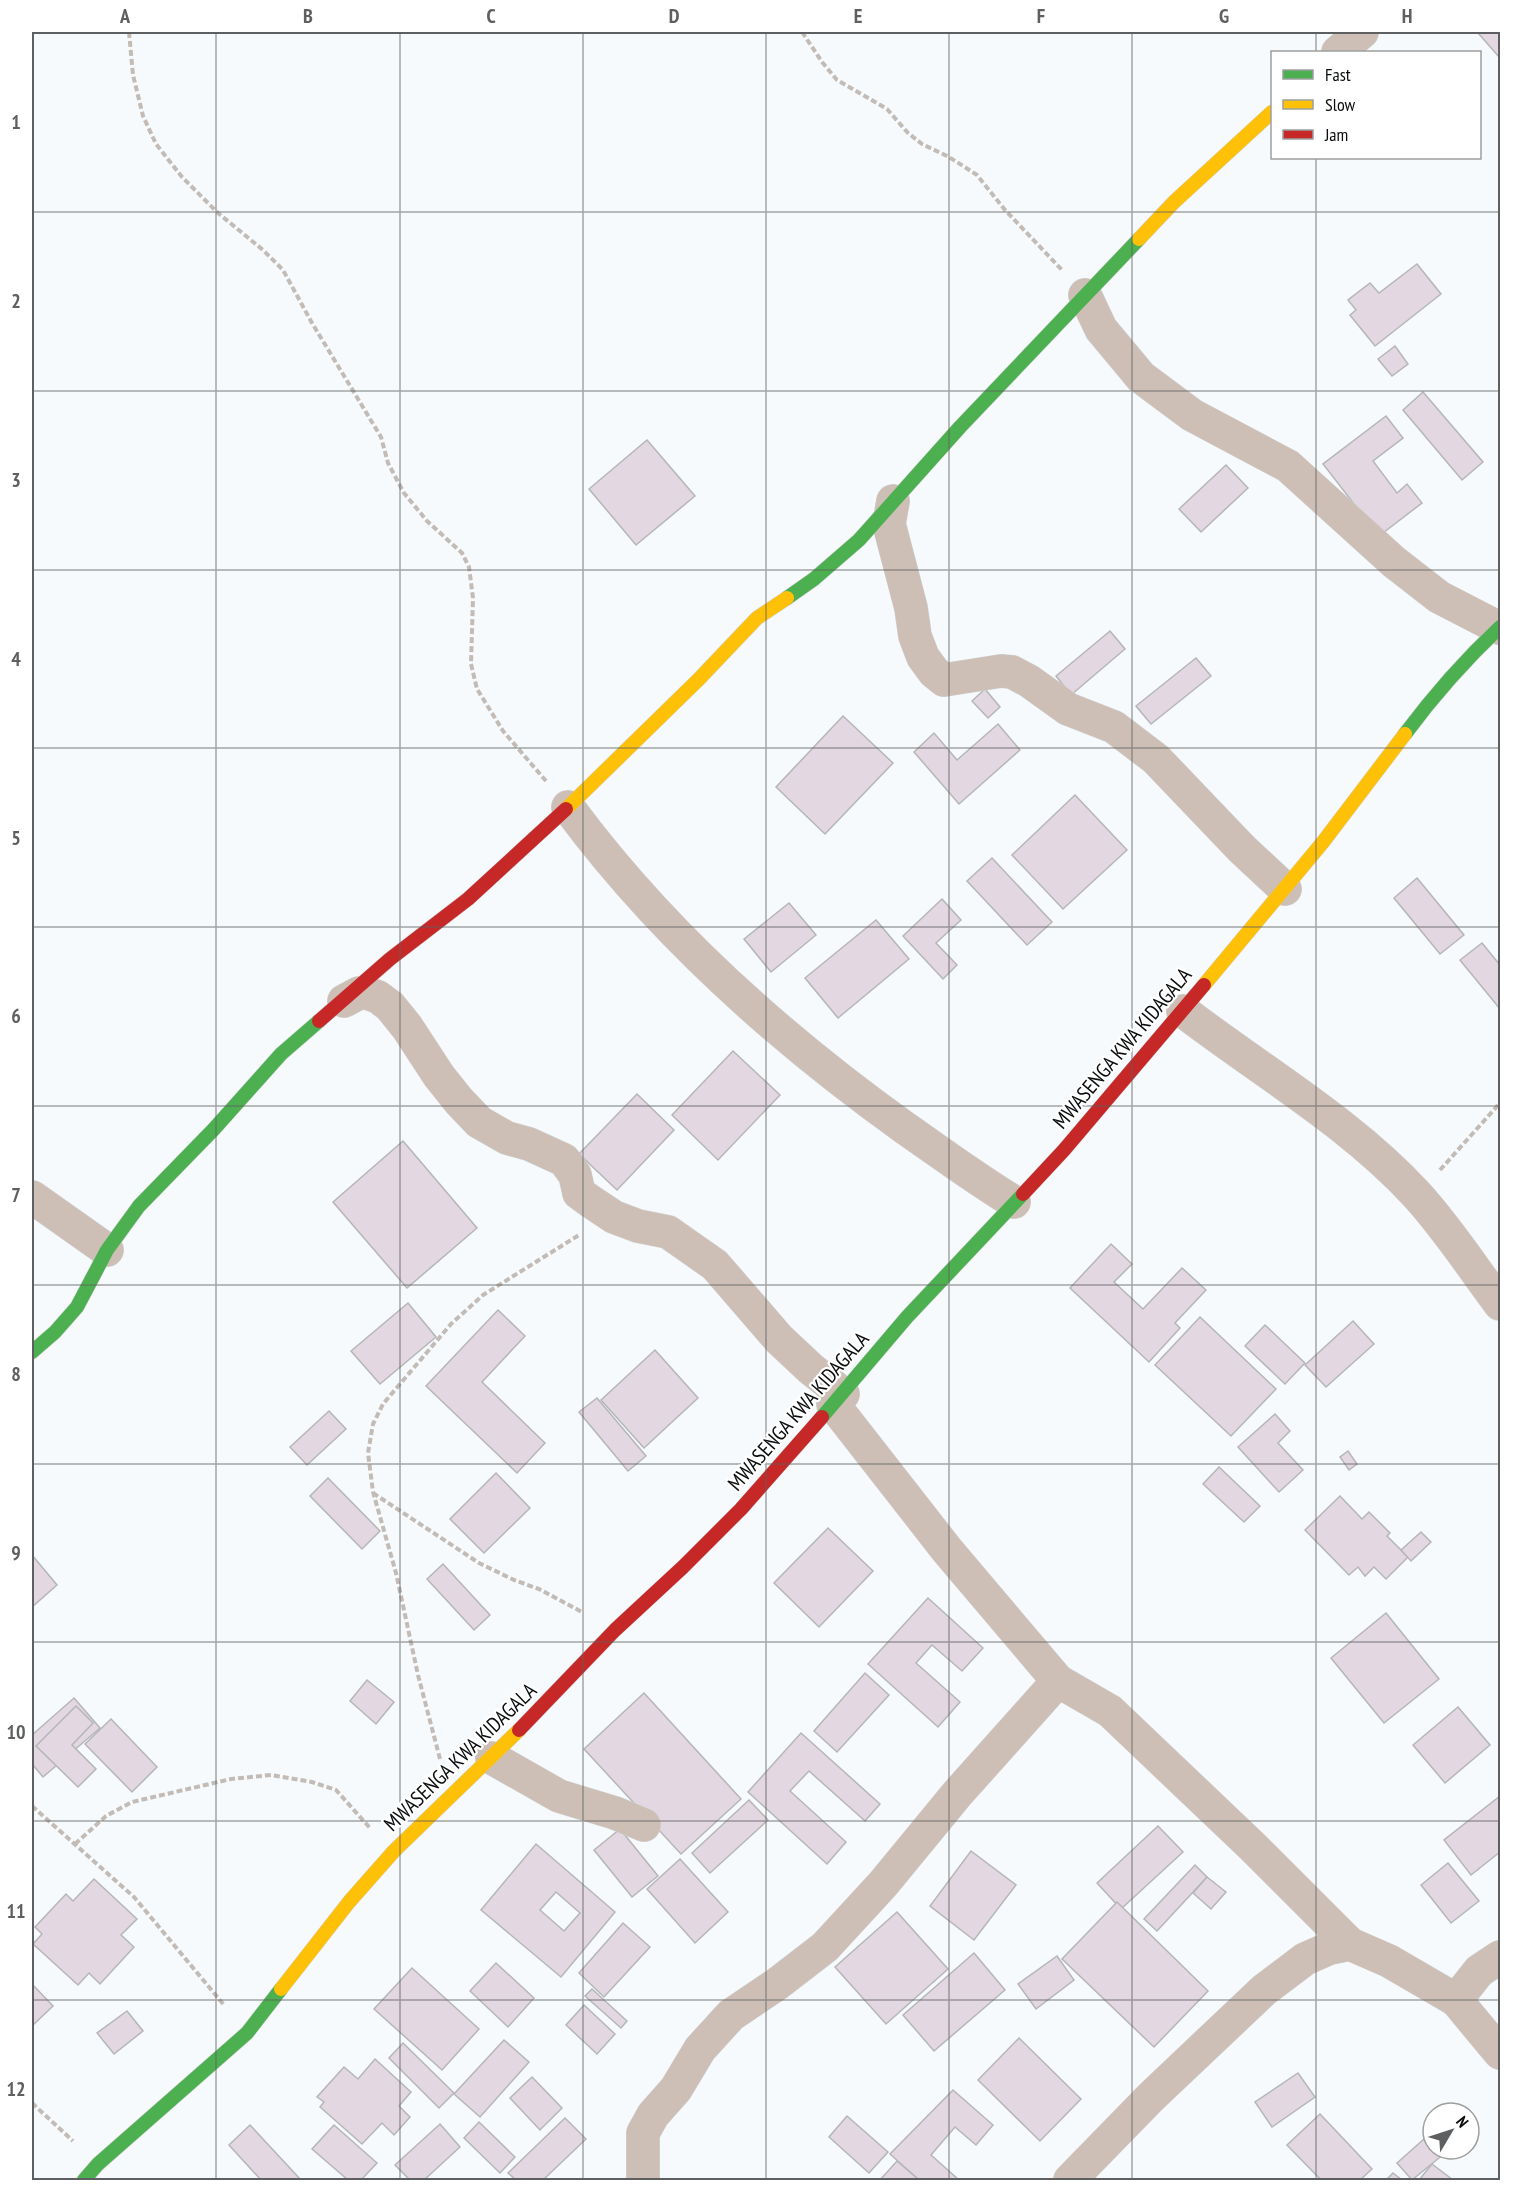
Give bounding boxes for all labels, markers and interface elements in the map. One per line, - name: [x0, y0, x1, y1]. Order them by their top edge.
- text: A: [119, 3, 131, 29]
- text: B: [303, 3, 313, 29]
- text: C: [486, 3, 496, 29]
- text: D: [669, 3, 680, 29]
- text: E: [854, 3, 862, 29]
- text: F: [1037, 3, 1045, 29]
- text: G: [1219, 3, 1229, 29]
- text: H: [1402, 3, 1412, 29]
- legend: [1271, 51, 1481, 159]
- text: Fast: [1325, 63, 1351, 86]
- text: Slow: [1325, 93, 1356, 116]
- text: 1: [11, 109, 21, 135]
- text: Jam: [1324, 123, 1348, 146]
- text: 2: [11, 288, 21, 314]
- text: 3: [11, 467, 21, 493]
- text: 4: [11, 646, 21, 672]
- text: 5: [11, 825, 21, 851]
- street label: MWASENGA KWA KIDAGALA: [1047, 962, 1197, 1134]
- text: 6: [11, 1003, 21, 1029]
- text: 7: [11, 1182, 21, 1208]
- street label: MWASENGA KWA KIDAGALA: [722, 1326, 875, 1496]
- text: 8: [11, 1361, 21, 1387]
- text: 9: [11, 1540, 21, 1566]
- street label: MWASENGA KWA KIDAGALA: [378, 1677, 542, 1837]
- text: 10: [6, 1719, 26, 1745]
- text: 11: [6, 1898, 26, 1924]
- text: 12: [6, 2076, 26, 2102]
- north arrow: [1421, 2101, 1481, 2161]
- text: N: [1452, 2112, 1473, 2131]

